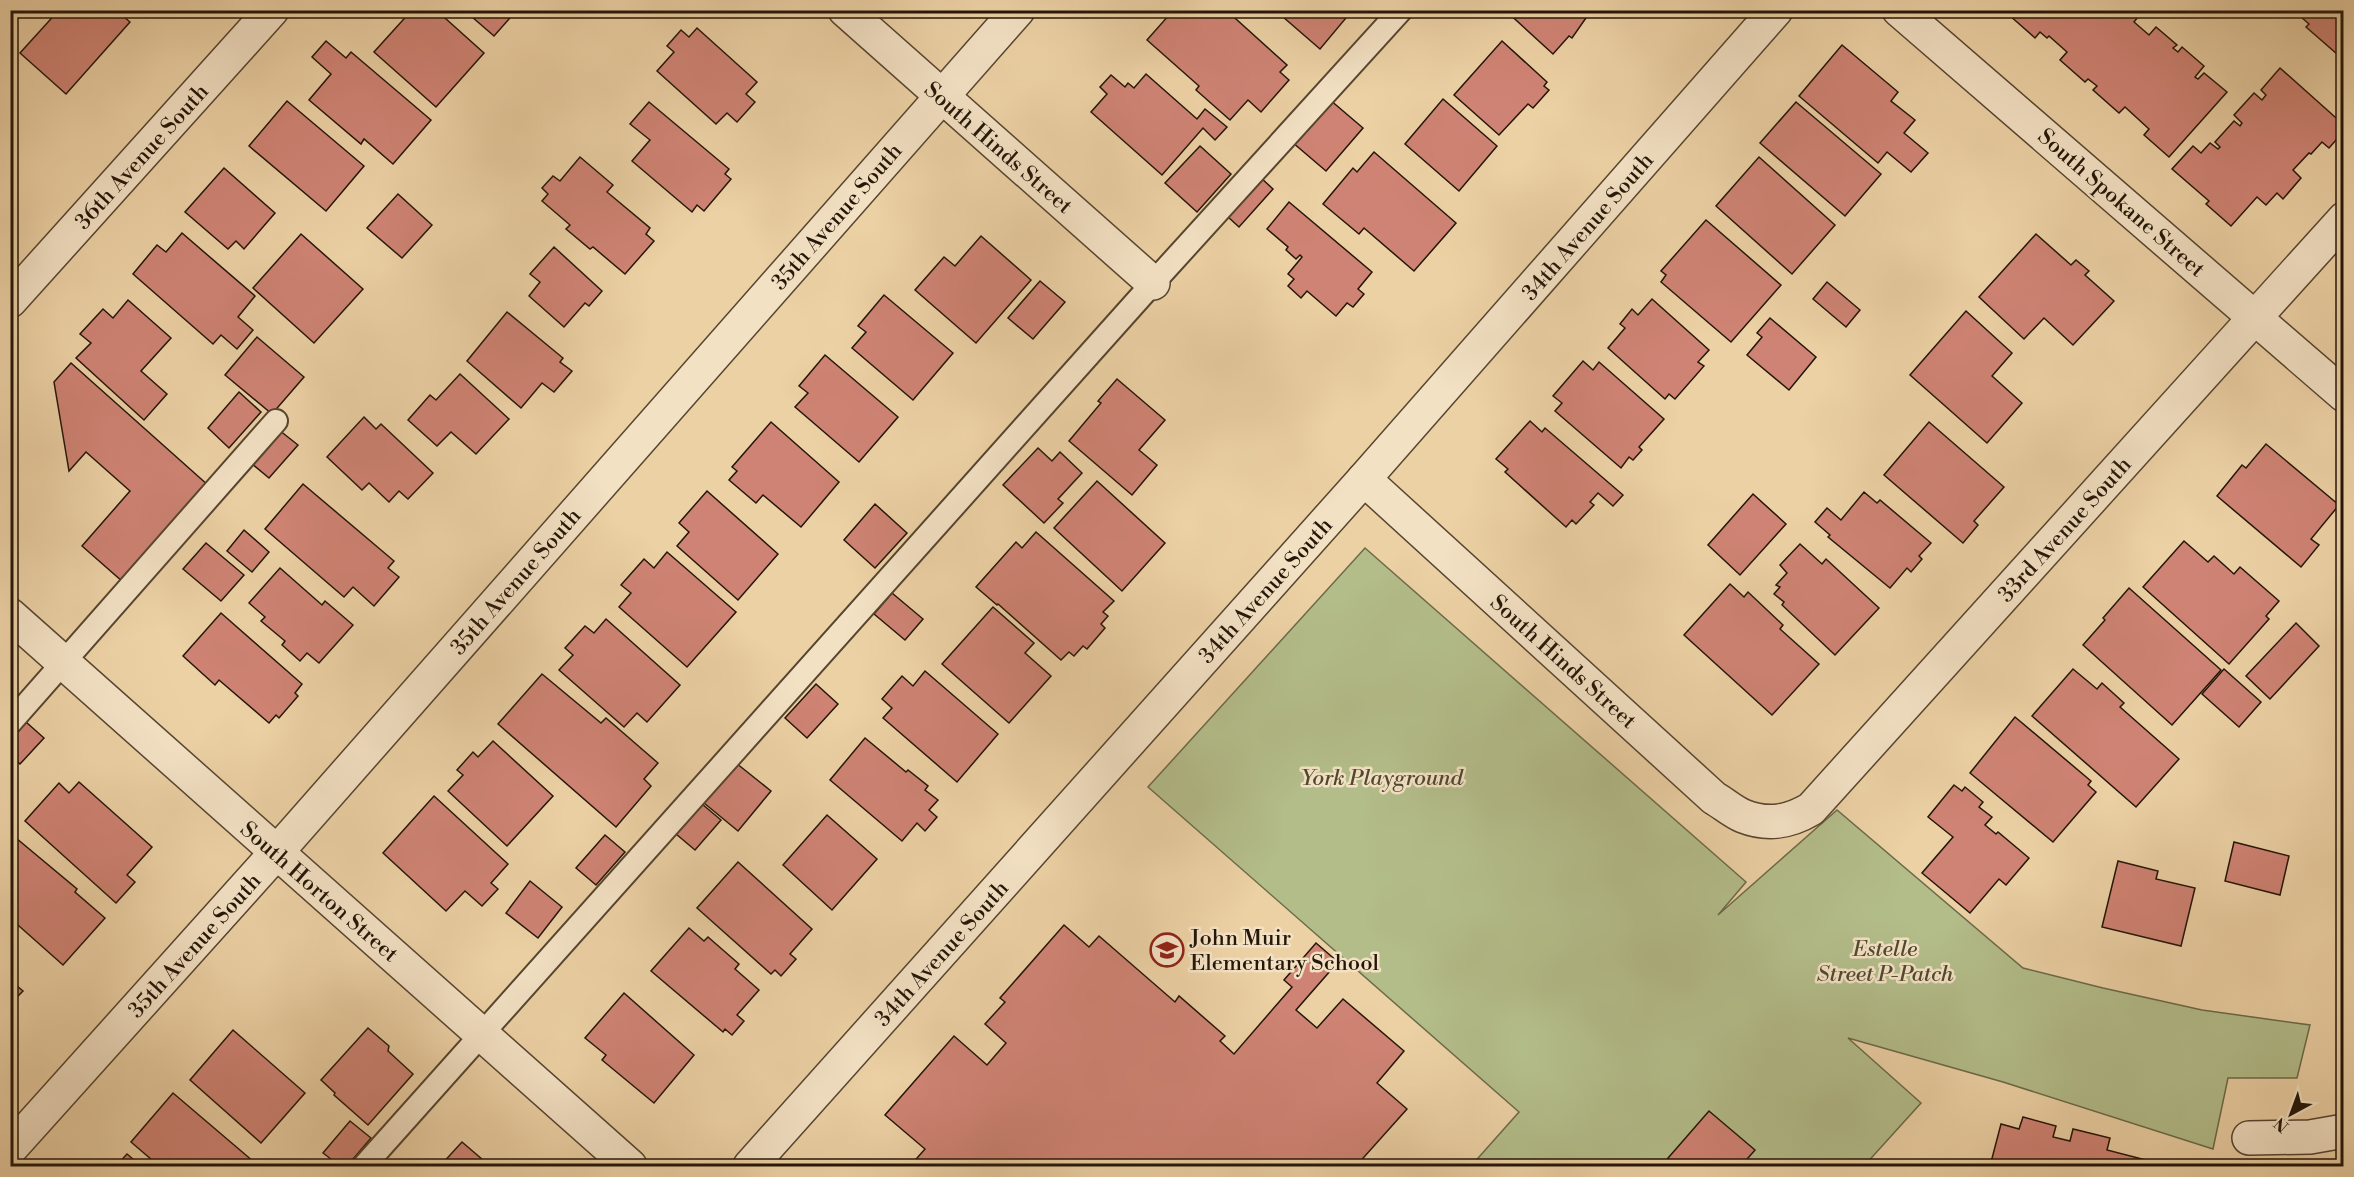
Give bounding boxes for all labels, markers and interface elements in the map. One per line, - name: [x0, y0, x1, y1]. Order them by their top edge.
- street label: South Hinds Street: [918, 76, 1078, 220]
- street label: 36th Avenue South: [70, 79, 215, 235]
- street label: South Spokane Street: [2032, 123, 2210, 283]
- street label: 35th Avenue South: [766, 138, 908, 296]
- street label: 34th Avenue South: [1517, 148, 1660, 306]
- street label: 33rd Avenue South: [1993, 452, 2138, 608]
- street label: 35th Avenue South: [445, 503, 587, 661]
- street label: 34th Avenue South: [1194, 512, 1339, 670]
- street label: South Hinds Street: [1484, 589, 1642, 735]
- park label: York Playground: [1301, 765, 1465, 792]
- street label: South Horton Street: [234, 816, 404, 968]
- street label: 35th Avenue South: [123, 868, 267, 1024]
- street label: 34th Avenue South: [870, 875, 1015, 1033]
- place label: John Muir Elementary School: [1189, 925, 1380, 977]
- school or university icon: John Muir Elementary School: [1149, 932, 1185, 968]
- park label: Estelle Street P-Patch: [1817, 936, 1954, 988]
- north arrow: [2261, 1084, 2321, 1144]
- text: N: [2270, 1113, 2293, 1136]

